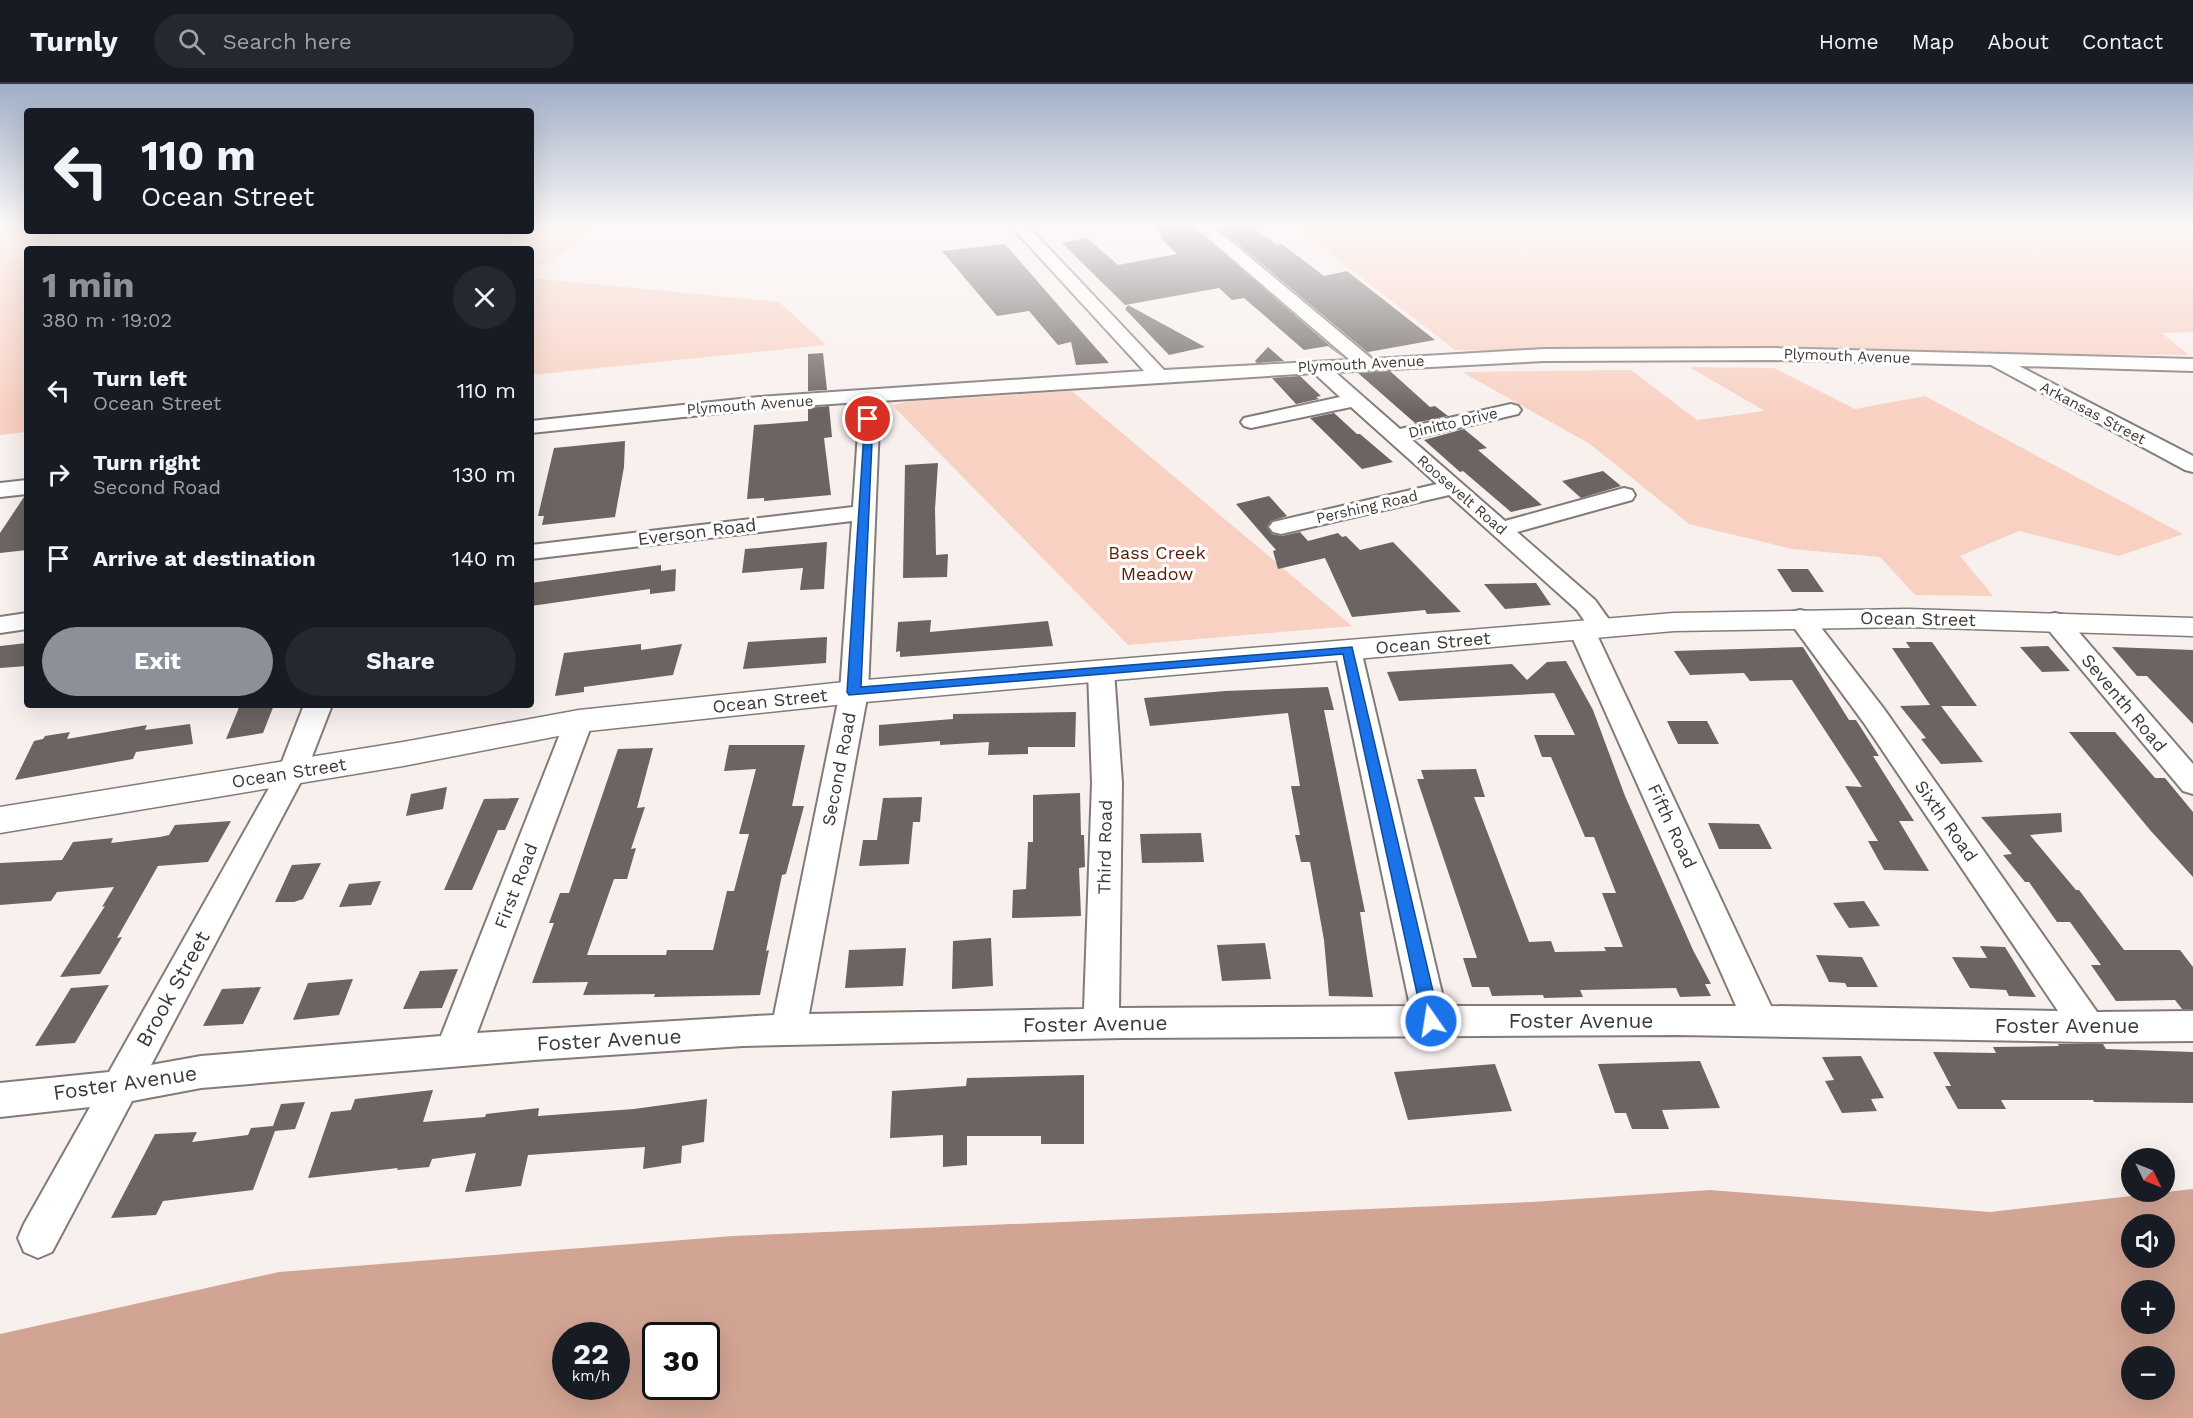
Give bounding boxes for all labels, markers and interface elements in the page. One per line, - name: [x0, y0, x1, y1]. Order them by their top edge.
- search box: [154, 14, 574, 68]
- text: Turnly: [30, 25, 118, 58]
- icon: search: [175, 25, 208, 58]
- text: Search here: [223, 29, 352, 54]
- text: Home: [1819, 29, 1879, 54]
- text: Map: [1912, 29, 1955, 54]
- text: About: [1988, 29, 2049, 54]
- text: Contact: [2082, 29, 2163, 54]
- text: 110 m: [141, 131, 256, 180]
- icon: left: [42, 132, 120, 210]
- text: Ocean Street: [141, 181, 314, 213]
- text: 1 min: [42, 264, 134, 306]
- button: close: [453, 266, 516, 329]
- text: 380 m · 19:02: [42, 308, 172, 332]
- street label: Plymouth Avenue: [1783, 345, 1911, 367]
- street label: Plymouth Avenue: [1297, 352, 1425, 376]
- text: Turn left: [93, 366, 187, 391]
- icon: left: [42, 374, 75, 407]
- text: 110 m: [457, 378, 516, 403]
- street label: Arkansas Street: [2037, 378, 2149, 449]
- text: Ocean Street: [93, 391, 221, 415]
- street label: Plymouth Avenue: [686, 392, 814, 418]
- pin: [842, 393, 893, 444]
- icon: arrive: [851, 402, 884, 435]
- street label: Dinitto Drive: [1407, 404, 1499, 442]
- text: Turn right: [93, 450, 200, 475]
- street label: Roosevelt Road: [1414, 451, 1510, 539]
- icon: right: [42, 458, 75, 491]
- text: 130 m: [452, 462, 516, 487]
- text: Second Road: [93, 475, 221, 499]
- street label: Pershing Road: [1314, 487, 1420, 527]
- street label: Everson Road: [637, 514, 757, 549]
- icon: arrive: [42, 542, 75, 575]
- park label: Bass Creek Meadow: [1108, 542, 1206, 584]
- text: Arrive at destination: [93, 546, 316, 571]
- text: 140 m: [452, 546, 516, 571]
- street label: Ocean Street: [1860, 607, 1976, 630]
- button: Exit: [42, 627, 273, 696]
- button: Share: [285, 627, 516, 696]
- street label: Ocean Street: [1374, 627, 1492, 658]
- street label: Seventh Road: [2077, 650, 2171, 756]
- street label: Ocean Street: [711, 684, 829, 717]
- street label: Second Road: [817, 710, 860, 828]
- street label: Ocean Street: [230, 753, 348, 792]
- street label: Sixth Road: [1911, 776, 1982, 865]
- street label: Fifth Road: [1644, 780, 1701, 871]
- street label: Third Road: [1093, 799, 1116, 895]
- street label: First Road: [490, 840, 541, 932]
- street label: Brook Street: [130, 926, 215, 1051]
- position arrow: [1399, 989, 1463, 1053]
- street label: Foster Avenue: [1509, 1008, 1653, 1033]
- street label: Foster Avenue: [1022, 1010, 1168, 1037]
- street label: Foster Avenue: [1995, 1013, 2139, 1038]
- street label: Foster Avenue: [536, 1023, 682, 1056]
- street label: Foster Avenue: [51, 1060, 198, 1105]
- north arrow: [2121, 1148, 2175, 1202]
- map controls: [2121, 1148, 2175, 1400]
- button: sound: [2121, 1214, 2175, 1268]
- button: +: [2121, 1280, 2175, 1334]
- speed limit sign: 30: [642, 1322, 720, 1400]
- text: 22: [573, 1336, 609, 1371]
- button: −: [2121, 1346, 2175, 1400]
- text: km/h: [572, 1367, 610, 1385]

